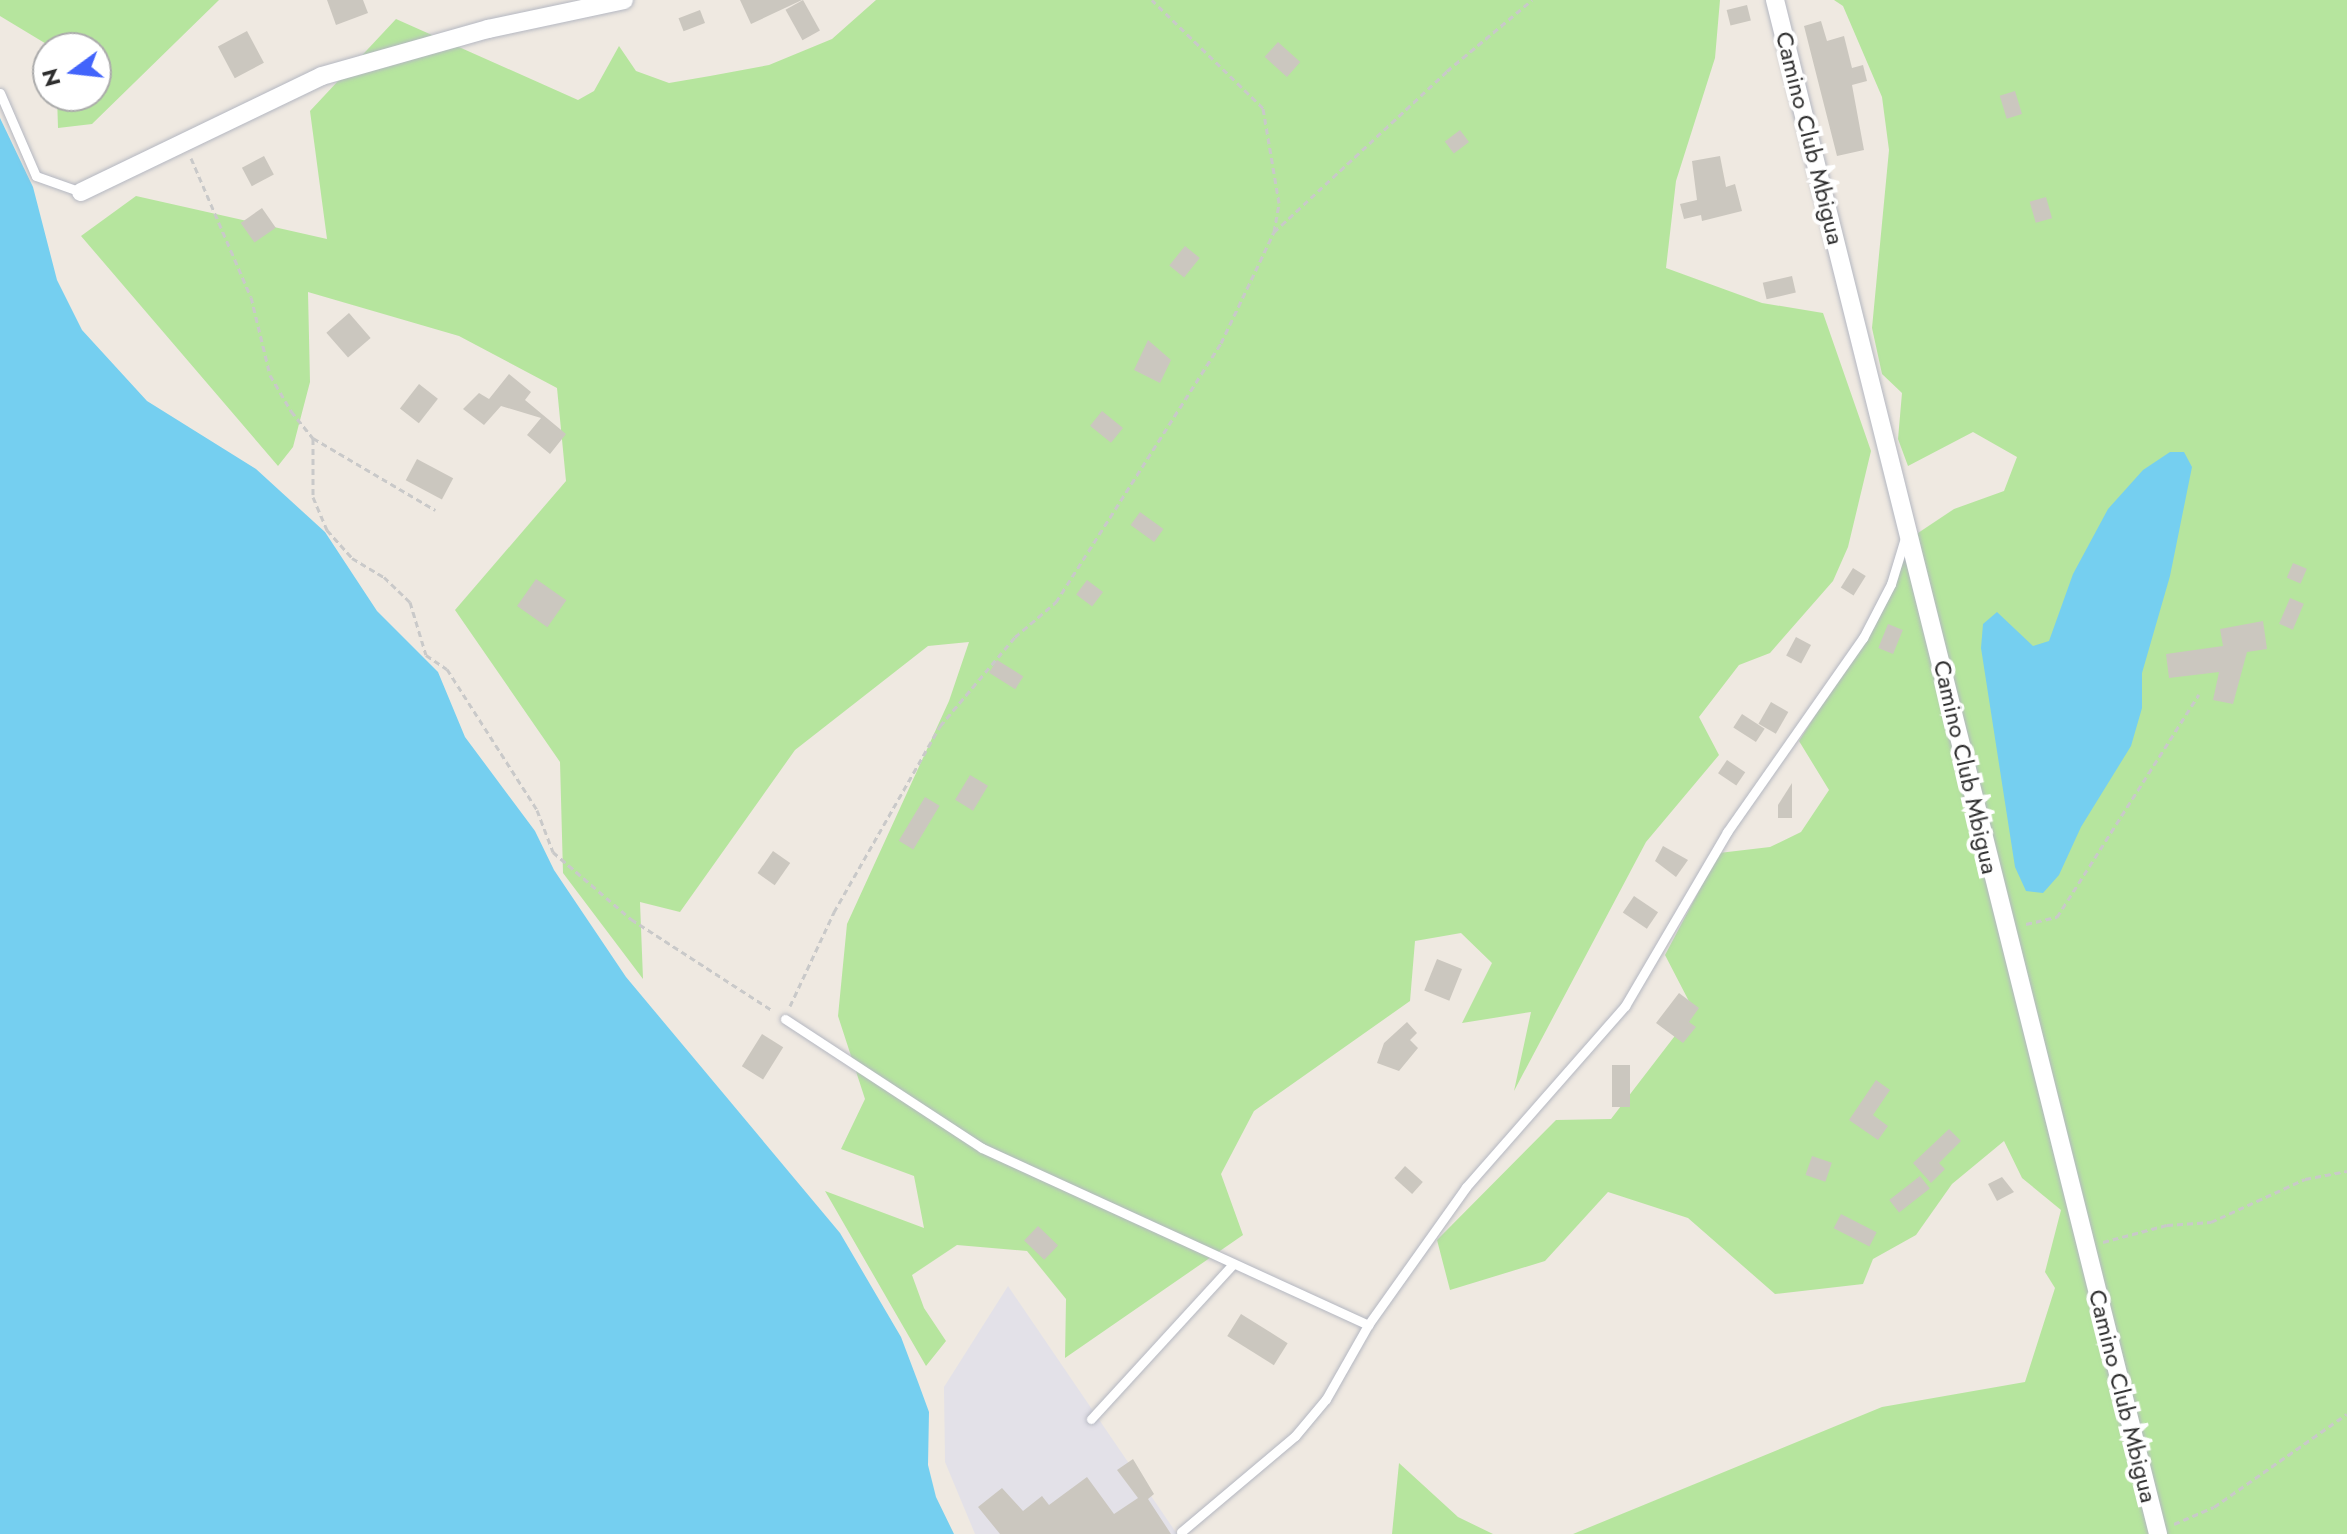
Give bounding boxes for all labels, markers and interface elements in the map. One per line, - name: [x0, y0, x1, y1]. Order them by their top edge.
- street label: Camino Club Mbigua: [1770, 29, 1850, 247]
- north arrow: [32, 32, 112, 112]
- text: N: [33, 65, 68, 90]
- street label: Camino Club Mbigua: [1927, 657, 2005, 877]
- street label: Camino Club Mbigua: [2083, 1287, 2163, 1505]

